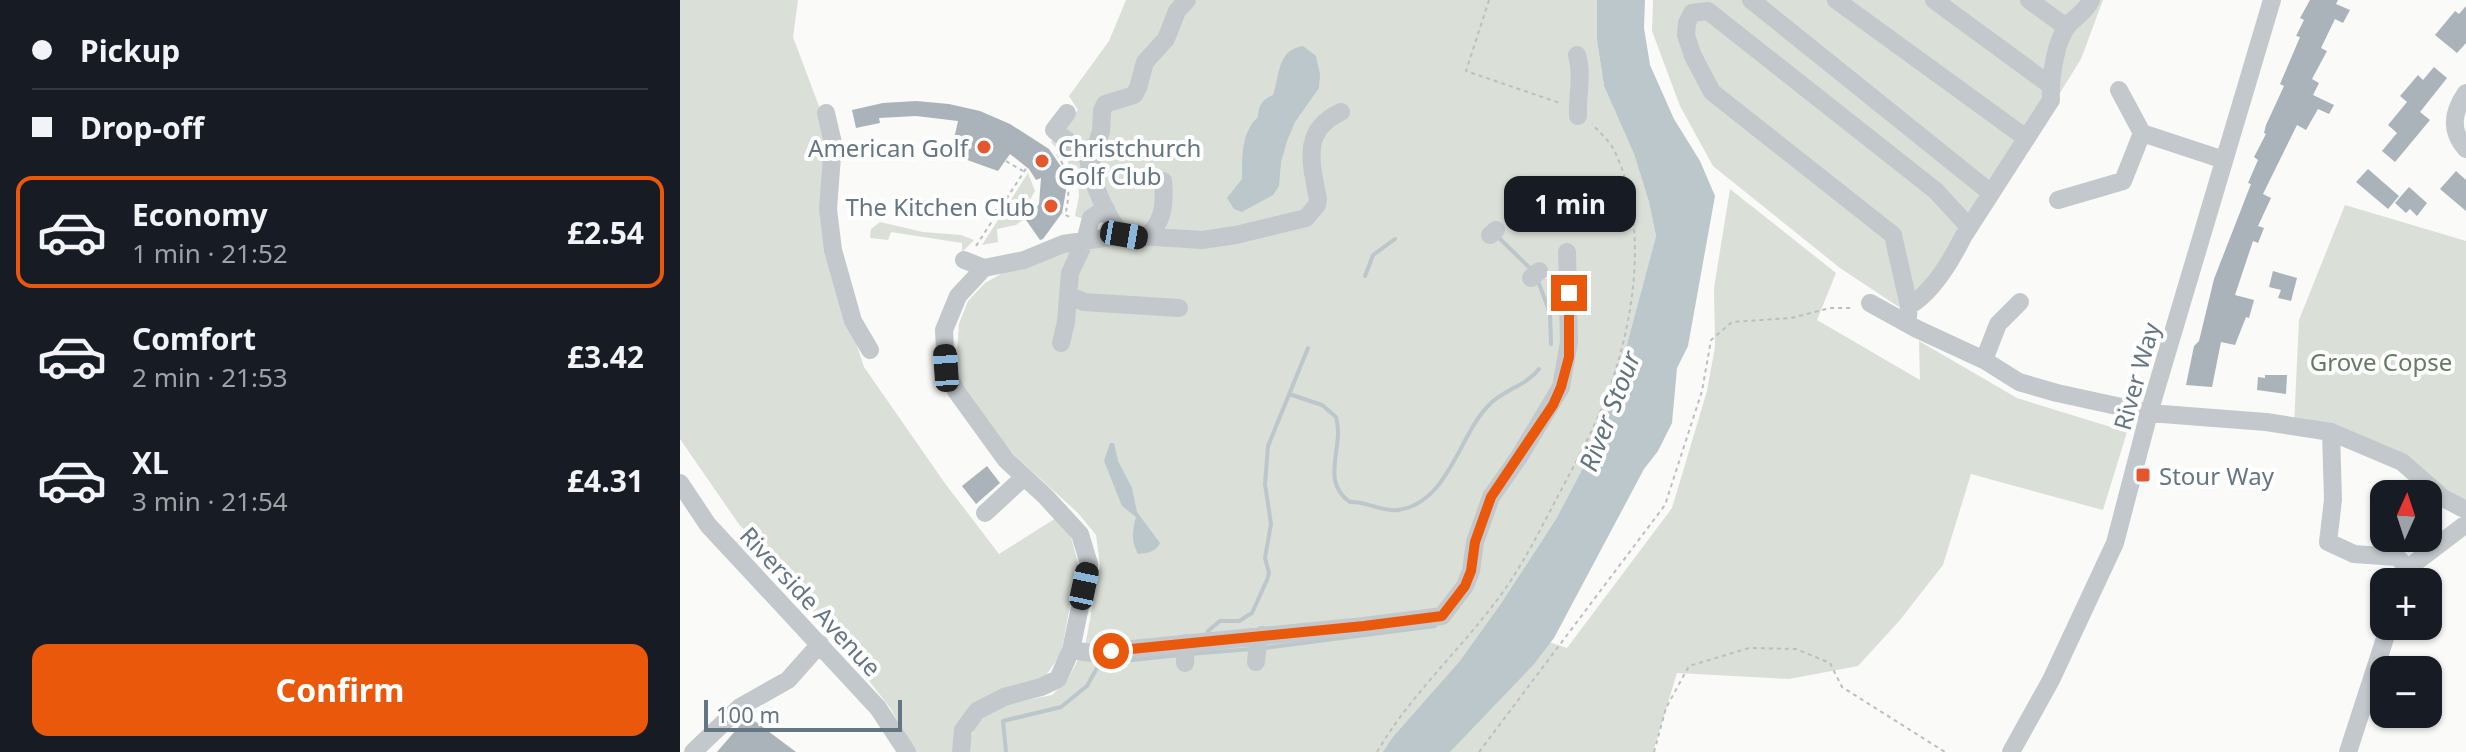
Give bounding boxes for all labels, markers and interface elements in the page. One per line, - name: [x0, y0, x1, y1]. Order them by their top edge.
- text: Pickup: [80, 30, 180, 71]
- text: Drop-off: [80, 107, 204, 148]
- place label: American Golf: [808, 131, 970, 164]
- place label: Christchurch Golf Club: [1058, 131, 1201, 192]
- marker: American Golf: [975, 138, 993, 156]
- marker: Christchurch Golf Club: [1033, 152, 1051, 170]
- callout: 1 min: [1503, 177, 1635, 233]
- text: 1 min: [1534, 186, 1606, 222]
- place label: The Kitchen Club: [845, 190, 1035, 223]
- text: Economy: [132, 194, 268, 235]
- icon: car: [36, 196, 108, 268]
- marker: The Kitchen Club: [1042, 197, 1060, 215]
- text: £2.54: [567, 212, 644, 253]
- car: [1098, 219, 1150, 251]
- text: 1 min · 21:52: [132, 235, 288, 271]
- route end: [1551, 275, 1587, 311]
- text: Comfort: [132, 318, 256, 359]
- street label: River Way: [2105, 318, 2167, 434]
- icon: car: [36, 320, 108, 392]
- text: £3.42: [567, 336, 644, 377]
- car: [932, 343, 960, 393]
- water label: River Stour: [1570, 344, 1649, 476]
- park label: Grove Copse: [2310, 345, 2452, 378]
- text: 2 min · 21:53: [132, 359, 288, 395]
- text: XL: [132, 442, 169, 483]
- icon: car: [36, 444, 108, 516]
- place label: Stour Way: [2159, 459, 2275, 492]
- text: £4.31: [567, 460, 644, 501]
- marker: Stour Way: [2134, 466, 2152, 484]
- north arrow: [2370, 480, 2442, 552]
- map controls: [2370, 480, 2442, 728]
- text: 3 min · 21:54: [132, 483, 288, 519]
- street label: Riverside Avenue: [733, 519, 889, 683]
- car: [1067, 560, 1101, 612]
- button: +: [2370, 568, 2442, 640]
- route start: [1093, 633, 1129, 669]
- button: Confirm: [32, 644, 648, 736]
- button: −: [2370, 656, 2442, 728]
- scale bar: [704, 696, 902, 732]
- text: 100 m: [716, 699, 780, 729]

